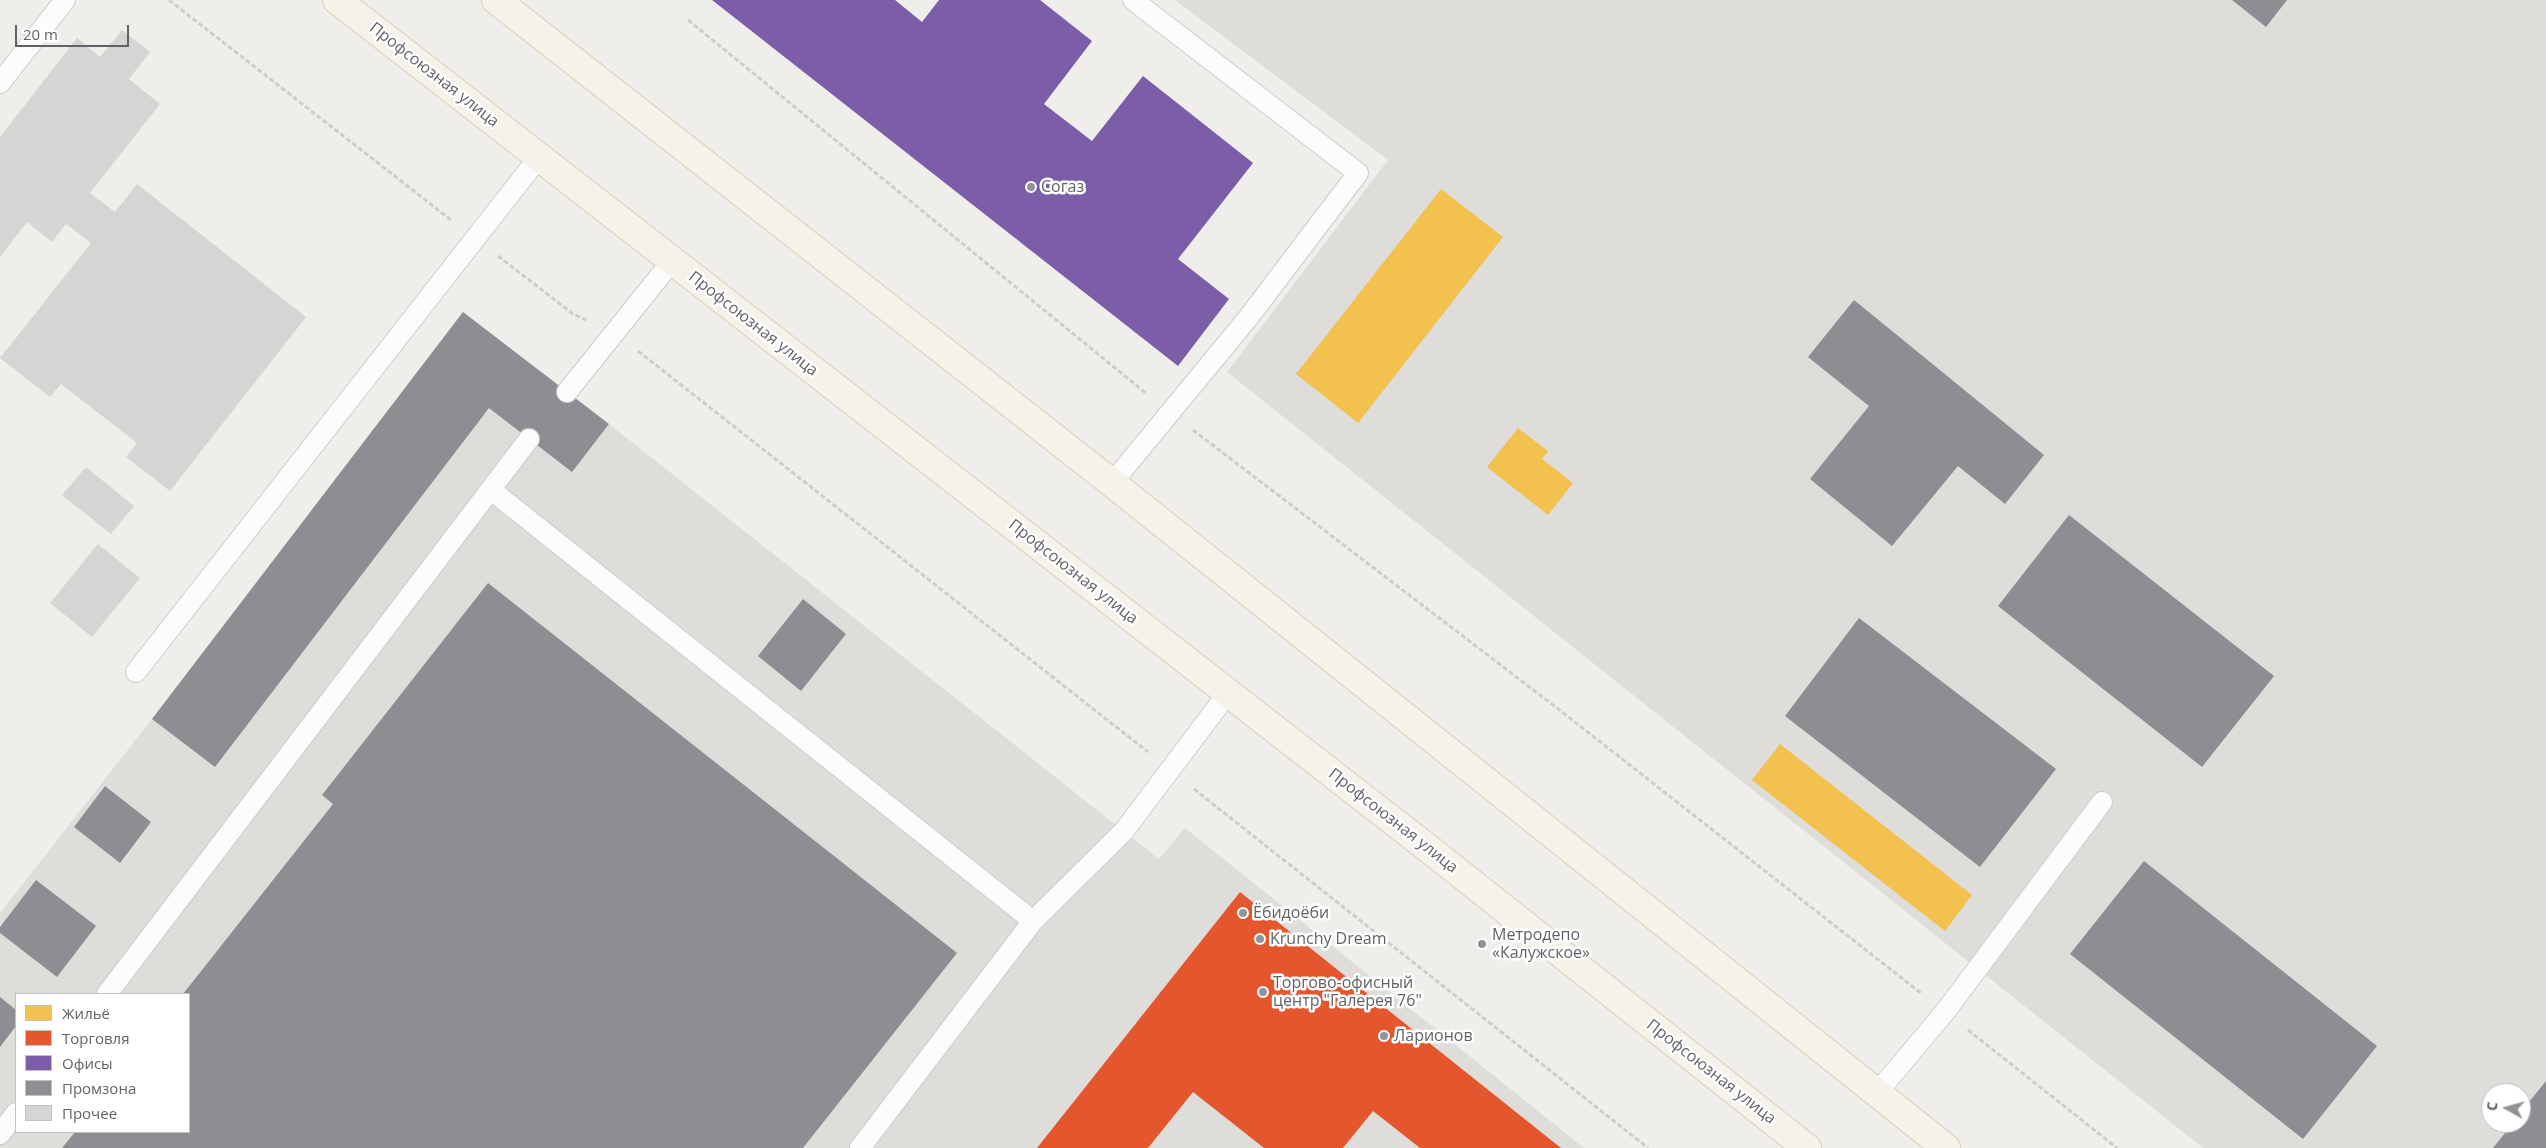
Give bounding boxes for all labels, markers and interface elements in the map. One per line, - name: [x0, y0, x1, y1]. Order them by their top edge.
- scale bar: [18, 15, 131, 47]
- street label: Профсоюзная улица: [365, 18, 503, 132]
- text: 20 m: [23, 24, 58, 44]
- place label: Согаз: [1041, 177, 1084, 197]
- marker: Согаз: [1025, 181, 1037, 193]
- street label: Профсоюзная улица: [684, 267, 822, 381]
- street label: Профсоюзная улица: [1004, 515, 1142, 629]
- street label: Профсоюзная улица: [1324, 764, 1462, 878]
- place label: Ёбидоёби: [1253, 903, 1329, 923]
- marker: Ёбидоёби: [1237, 907, 1249, 919]
- place label: Метродепо «Калужское»: [1492, 925, 1590, 963]
- place label: Krunchy Dream: [1270, 929, 1386, 949]
- marker: Krunchy Dream: [1254, 933, 1266, 945]
- marker: Метродепо «Калужское»: [1476, 938, 1488, 950]
- place label: Торгово-офисный центр "Галерея 76": [1273, 973, 1422, 1011]
- marker: Торгово-офисный центр "Галерея 76": [1257, 986, 1269, 998]
- legend: [15, 993, 190, 1133]
- text: Жильё: [62, 1003, 110, 1023]
- street label: Профсоюзная улица: [1642, 1015, 1780, 1129]
- place label: Ларионов: [1394, 1026, 1473, 1046]
- text: Торговля: [62, 1028, 129, 1048]
- marker: Ларионов: [1378, 1030, 1390, 1042]
- text: Офисы: [62, 1053, 113, 1073]
- text: Промзона: [62, 1078, 136, 1098]
- north arrow: [2481, 1083, 2531, 1133]
- text: С: [2482, 1101, 2502, 1112]
- text: Прочее: [62, 1103, 117, 1123]

